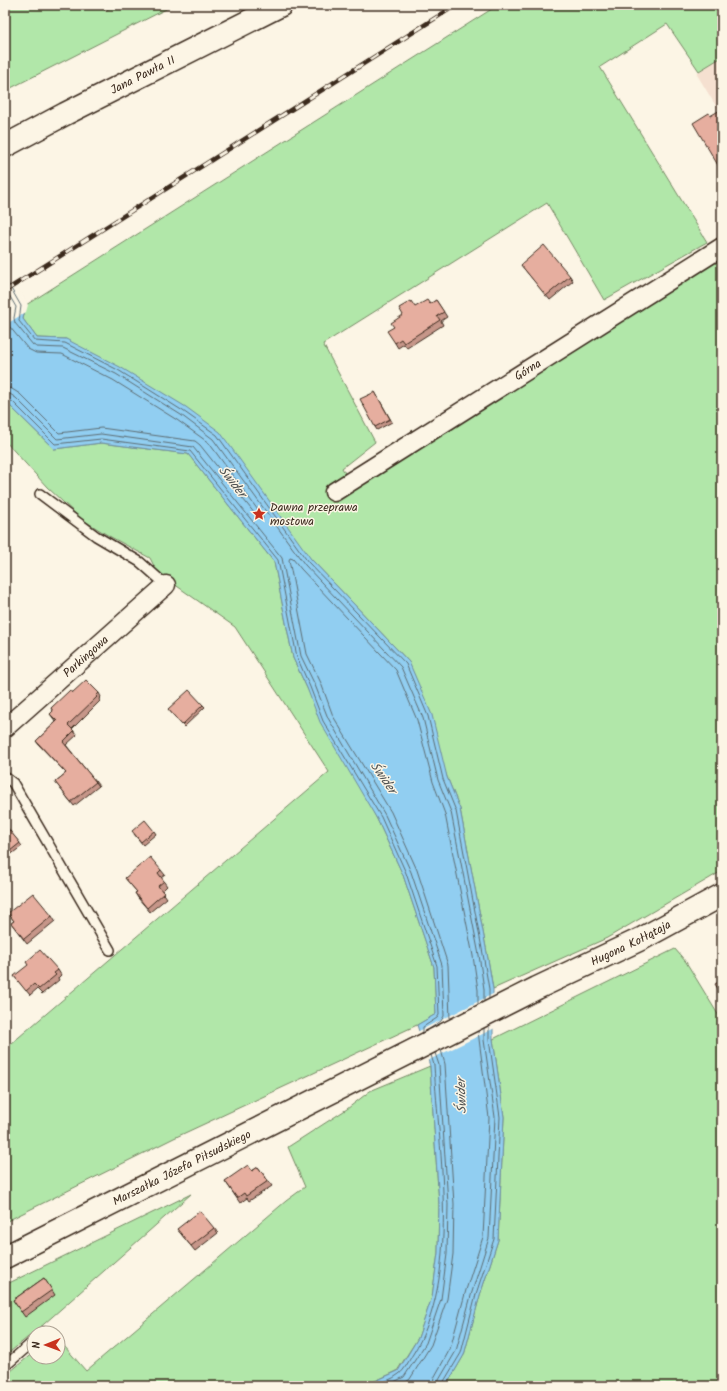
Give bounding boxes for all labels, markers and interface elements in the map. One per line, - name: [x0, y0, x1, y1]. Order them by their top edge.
- street label: Jana Pawła II: [107, 50, 179, 99]
- street label: Górna: [510, 354, 545, 385]
- water label: Świder: [213, 462, 253, 505]
- place label: Dawna przeprawa mostowa: [270, 498, 358, 531]
- place icon: Dawna przeprawa mostowa: [251, 506, 267, 522]
- street label: Parkingowa: [59, 630, 113, 682]
- water label: Świder: [364, 758, 403, 801]
- street label: Hugona Kołłątaja: [587, 915, 675, 971]
- water label: Świder: [451, 1075, 473, 1114]
- street label: Marszałka Józefa Piłsudskiego: [109, 1125, 254, 1211]
- north arrow: [26, 1325, 66, 1365]
- text: N: [28, 1341, 46, 1349]

